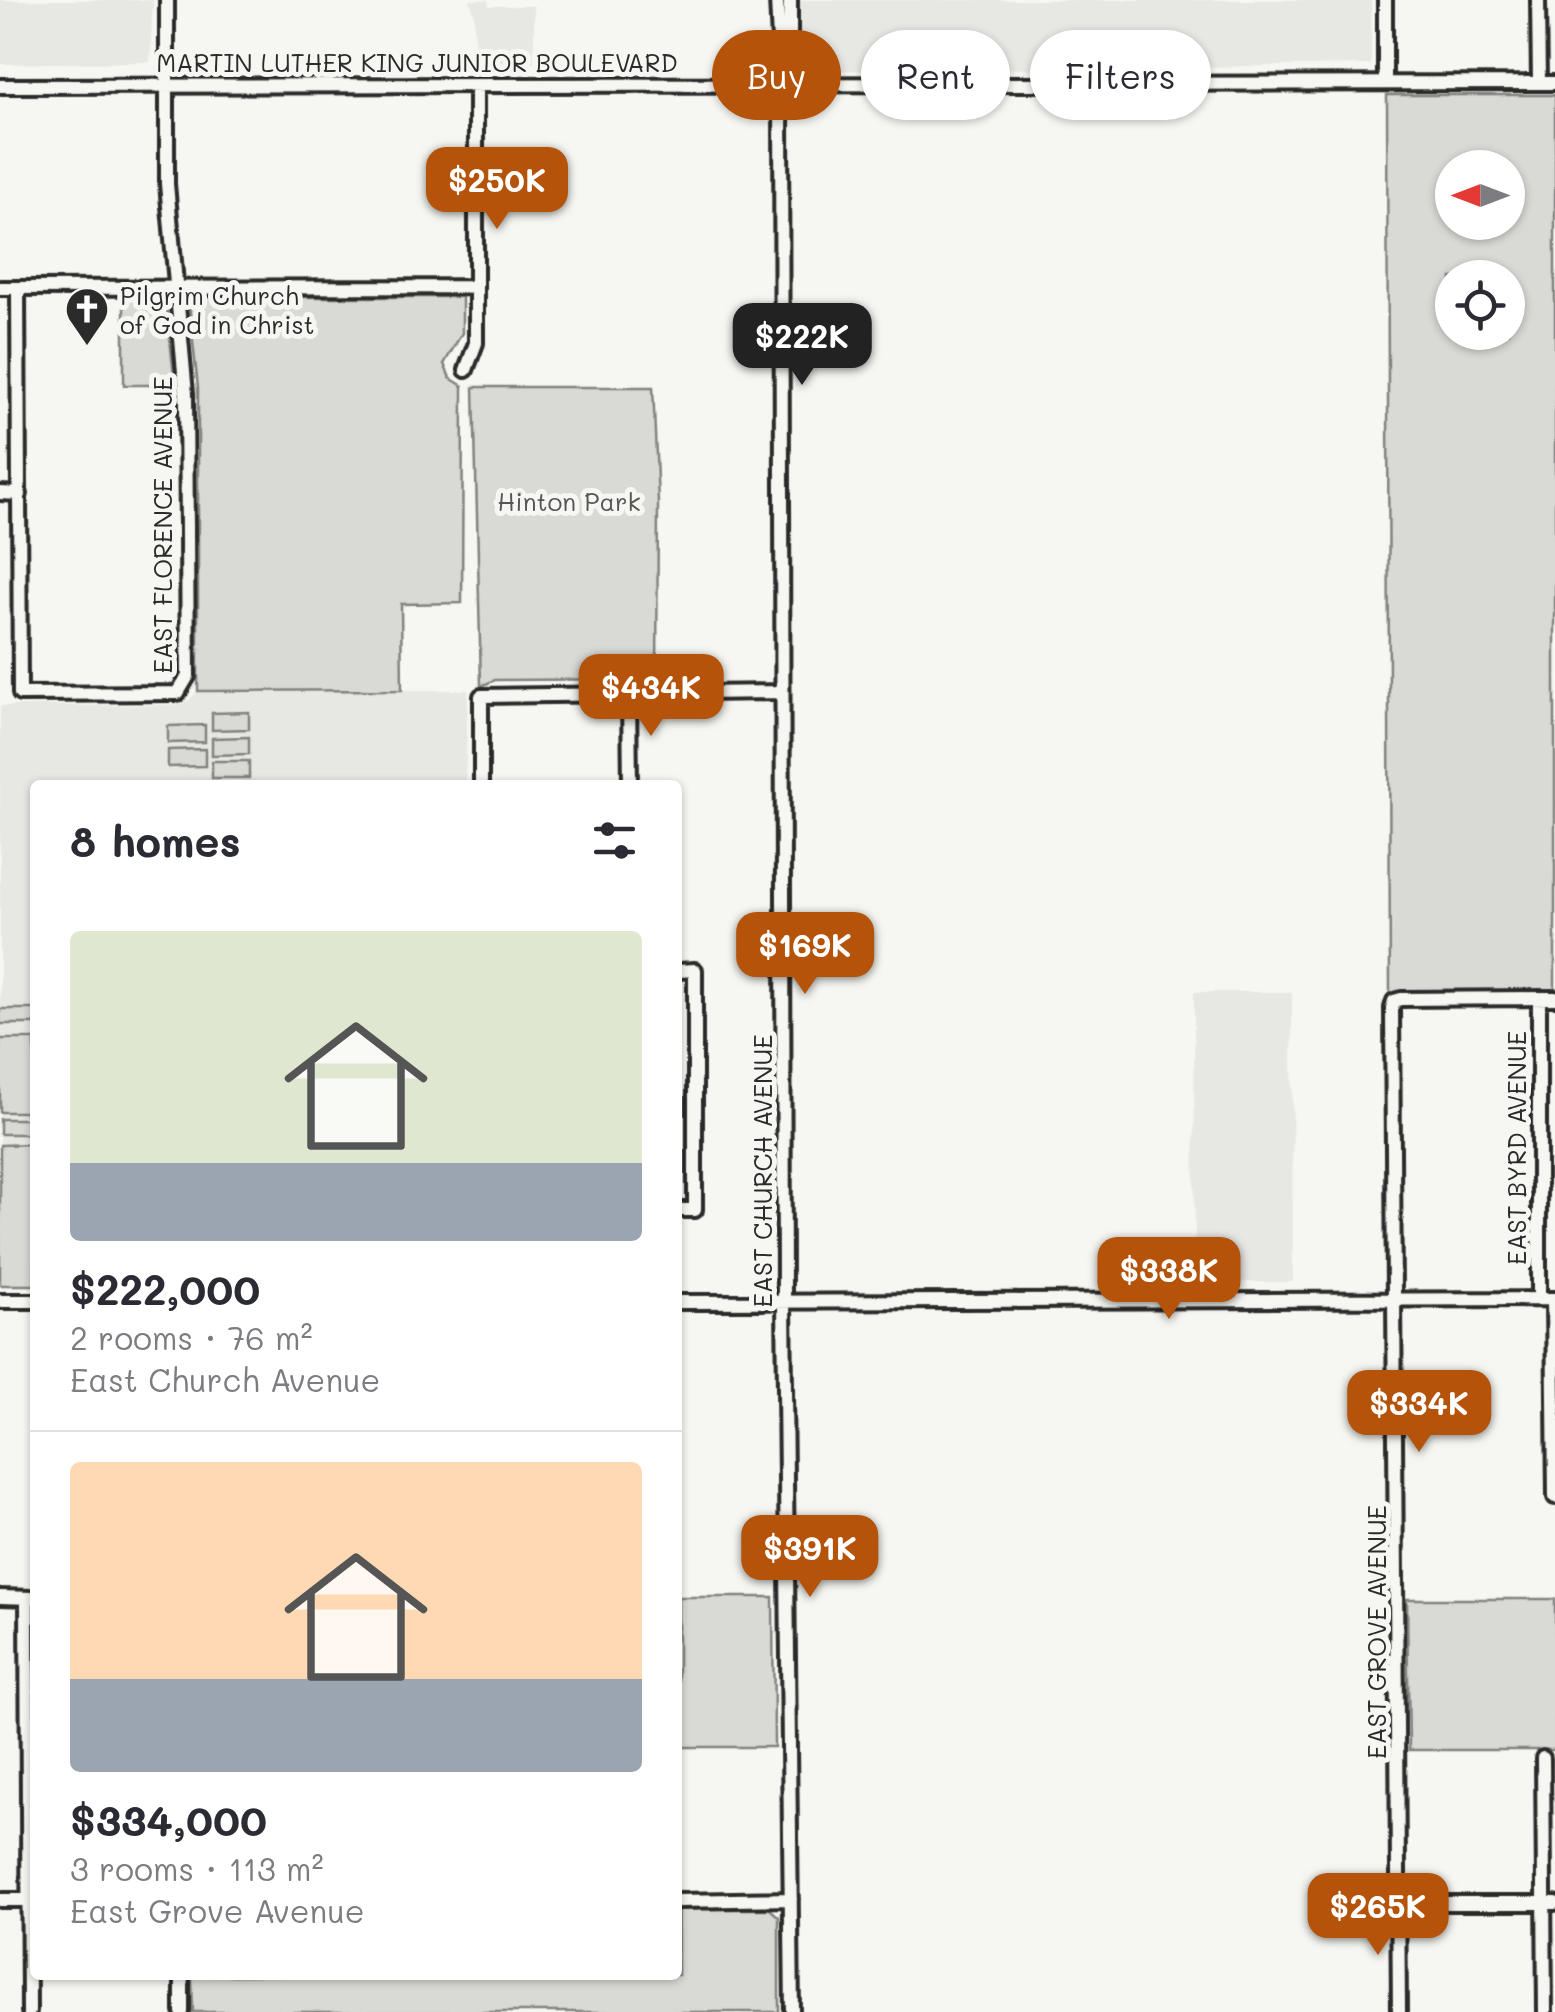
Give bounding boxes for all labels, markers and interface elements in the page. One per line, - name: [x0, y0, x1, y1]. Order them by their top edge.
- chip: Buy: [712, 30, 841, 120]
- chip: Rent: [861, 30, 1010, 120]
- chip: Filters: [1030, 30, 1211, 120]
- street label: MARTIN LUTHER KING JUNIOR BOULEVARD: [156, 46, 678, 78]
- pin: $250K: [427, 147, 567, 232]
- north arrow: [1435, 150, 1525, 240]
- map controls: [1435, 150, 1525, 350]
- text: $250K: [448, 158, 546, 200]
- button: locate: [1435, 260, 1525, 350]
- place label: Pilgrim Church of God in Christ: [120, 279, 315, 340]
- church icon: Pilgrim Church of God in Christ: [64, 286, 110, 347]
- pin: $222K: [732, 303, 872, 388]
- text: $222K: [755, 314, 849, 356]
- street label: EAST FLORENCE AVENUE: [146, 377, 178, 673]
- park label: Hinton Park: [497, 485, 641, 517]
- pin: $434K: [581, 654, 721, 739]
- text: $434K: [601, 665, 701, 707]
- text: 8 homes: [70, 813, 241, 868]
- icon: filters: [587, 813, 642, 868]
- pin: $169K: [735, 912, 875, 997]
- text: $169K: [758, 923, 852, 965]
- icon: home: [266, 996, 446, 1176]
- street label: EAST BYRD AVENUE: [1500, 1031, 1532, 1265]
- street label: EAST CHURCH AVENUE: [746, 1034, 778, 1308]
- pin: $338K: [1099, 1237, 1239, 1322]
- text: $338K: [1119, 1248, 1219, 1290]
- text: $222,000: [70, 1261, 260, 1316]
- text: 2 rooms · 76 m²: [70, 1316, 313, 1358]
- text: East Church Avenue: [70, 1358, 380, 1400]
- pin: $334K: [1349, 1370, 1489, 1455]
- text: $334K: [1369, 1381, 1469, 1423]
- street label: EAST GROVE AVENUE: [1360, 1505, 1392, 1759]
- pin: $391K: [740, 1515, 880, 1600]
- text: $391K: [763, 1526, 857, 1568]
- icon: home: [266, 1527, 446, 1707]
- text: $334,000: [70, 1792, 267, 1847]
- text: 3 rooms · 113 m²: [70, 1847, 324, 1889]
- pin: $265K: [1308, 1873, 1448, 1958]
- text: $265K: [1330, 1884, 1426, 1926]
- text: East Grove Avenue: [70, 1889, 365, 1931]

